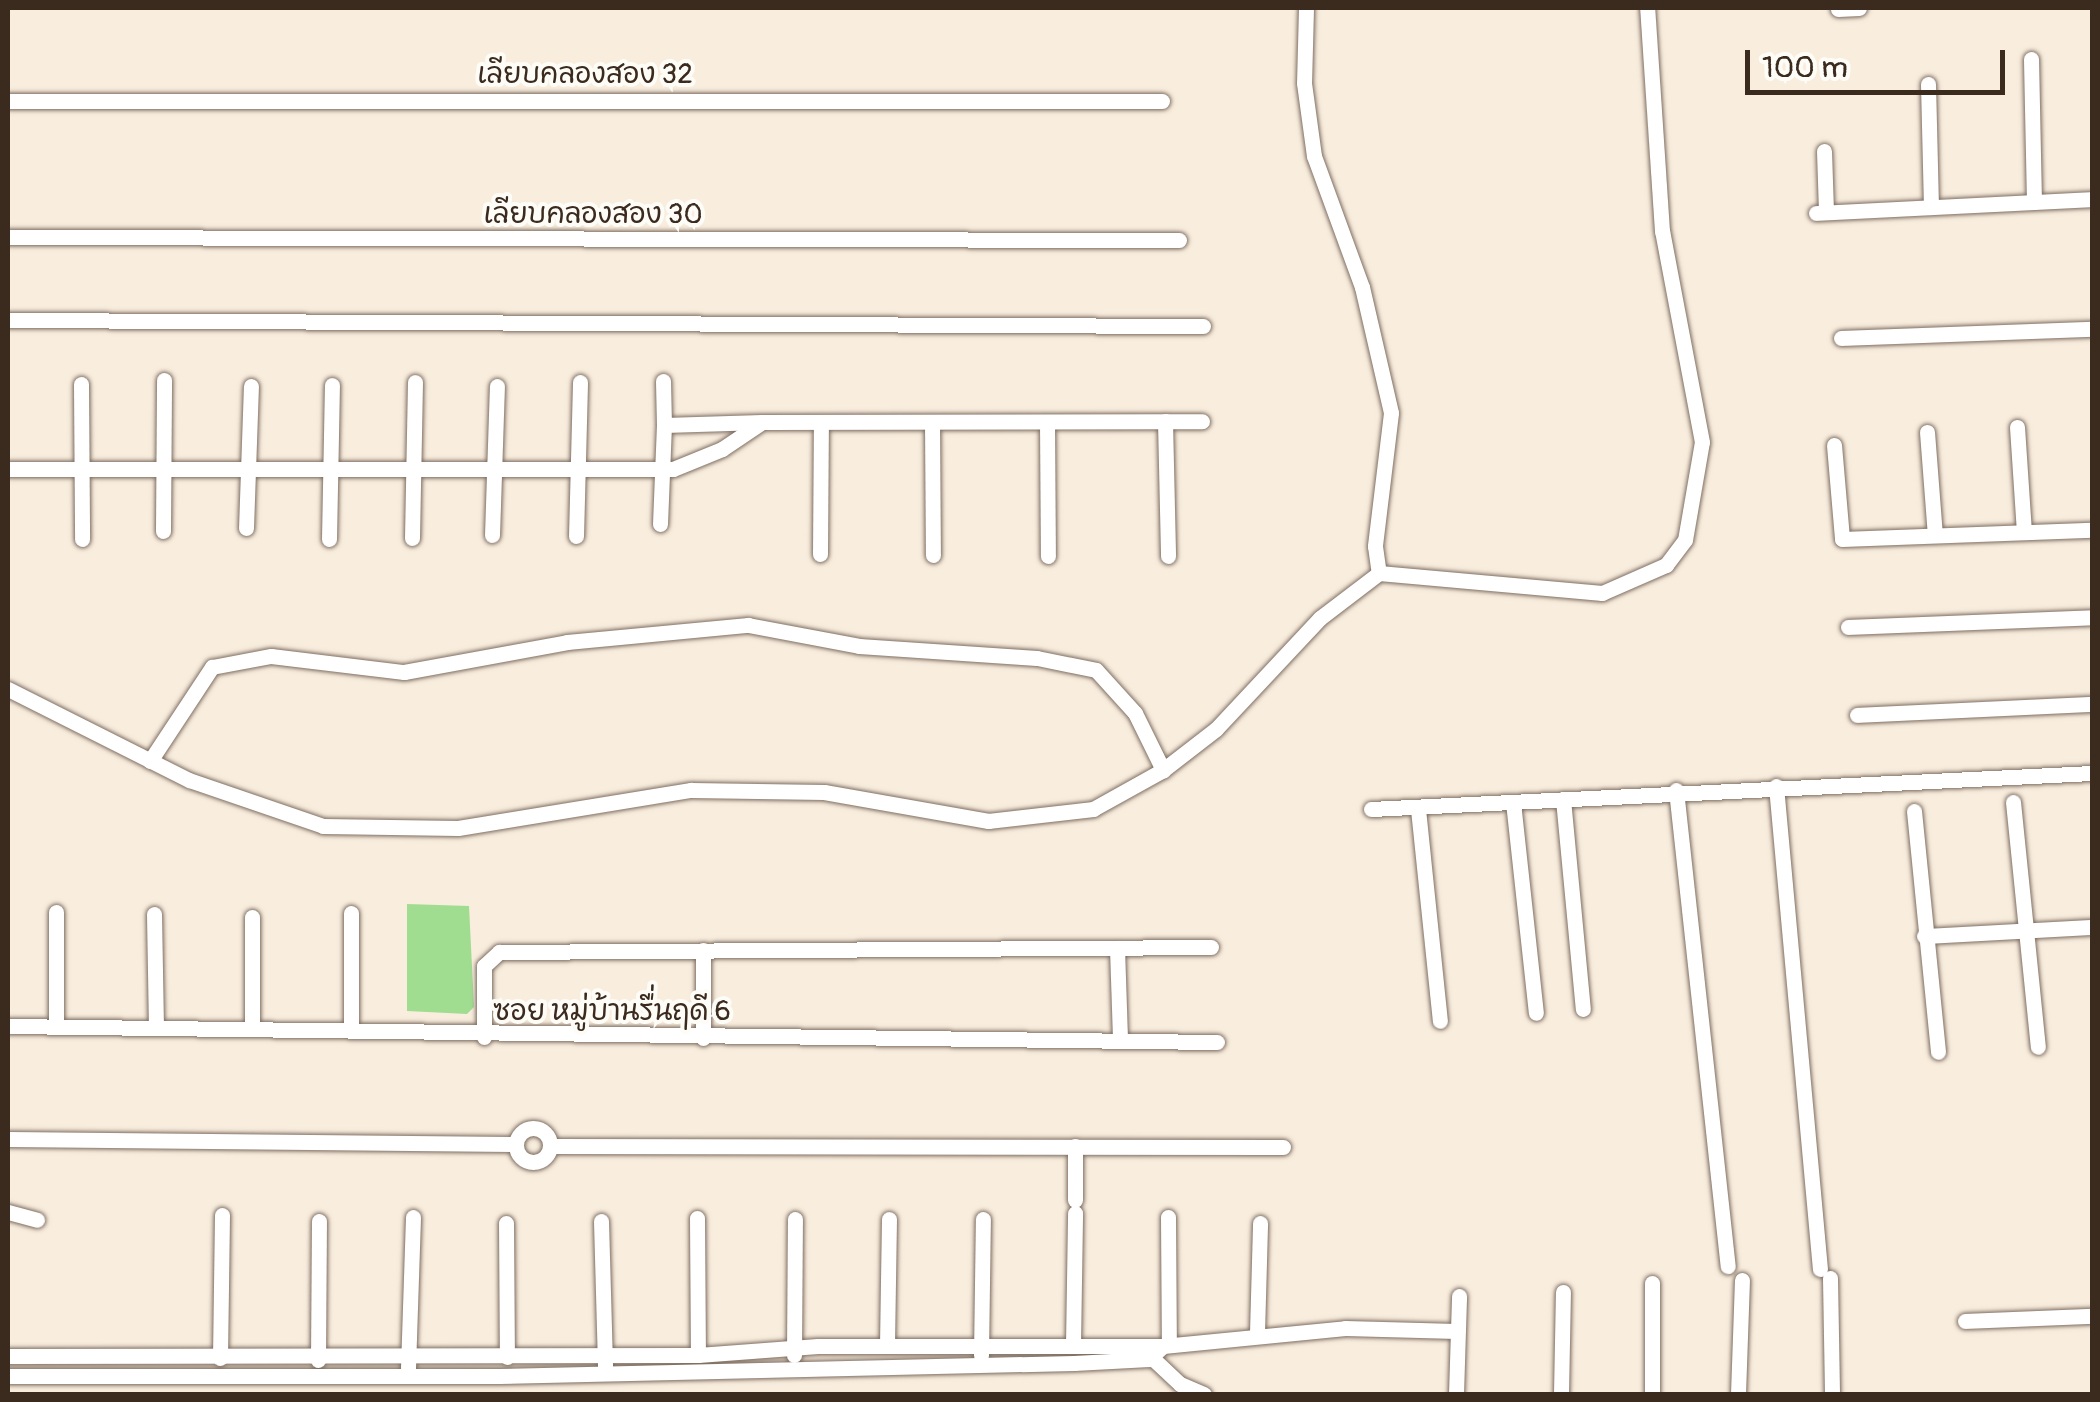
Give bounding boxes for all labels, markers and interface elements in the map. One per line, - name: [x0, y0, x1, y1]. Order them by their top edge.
- scale bar: [1750, 30, 2010, 92]
- text: 100 m: [1762, 49, 1848, 86]
- street label: เลียบคลองสอง 32: [477, 58, 693, 92]
- street label: เลียบคลองสอง 30: [483, 198, 703, 232]
- street label: ซอย หมู่บ้านรื่นฤดี 6: [493, 995, 731, 1029]

